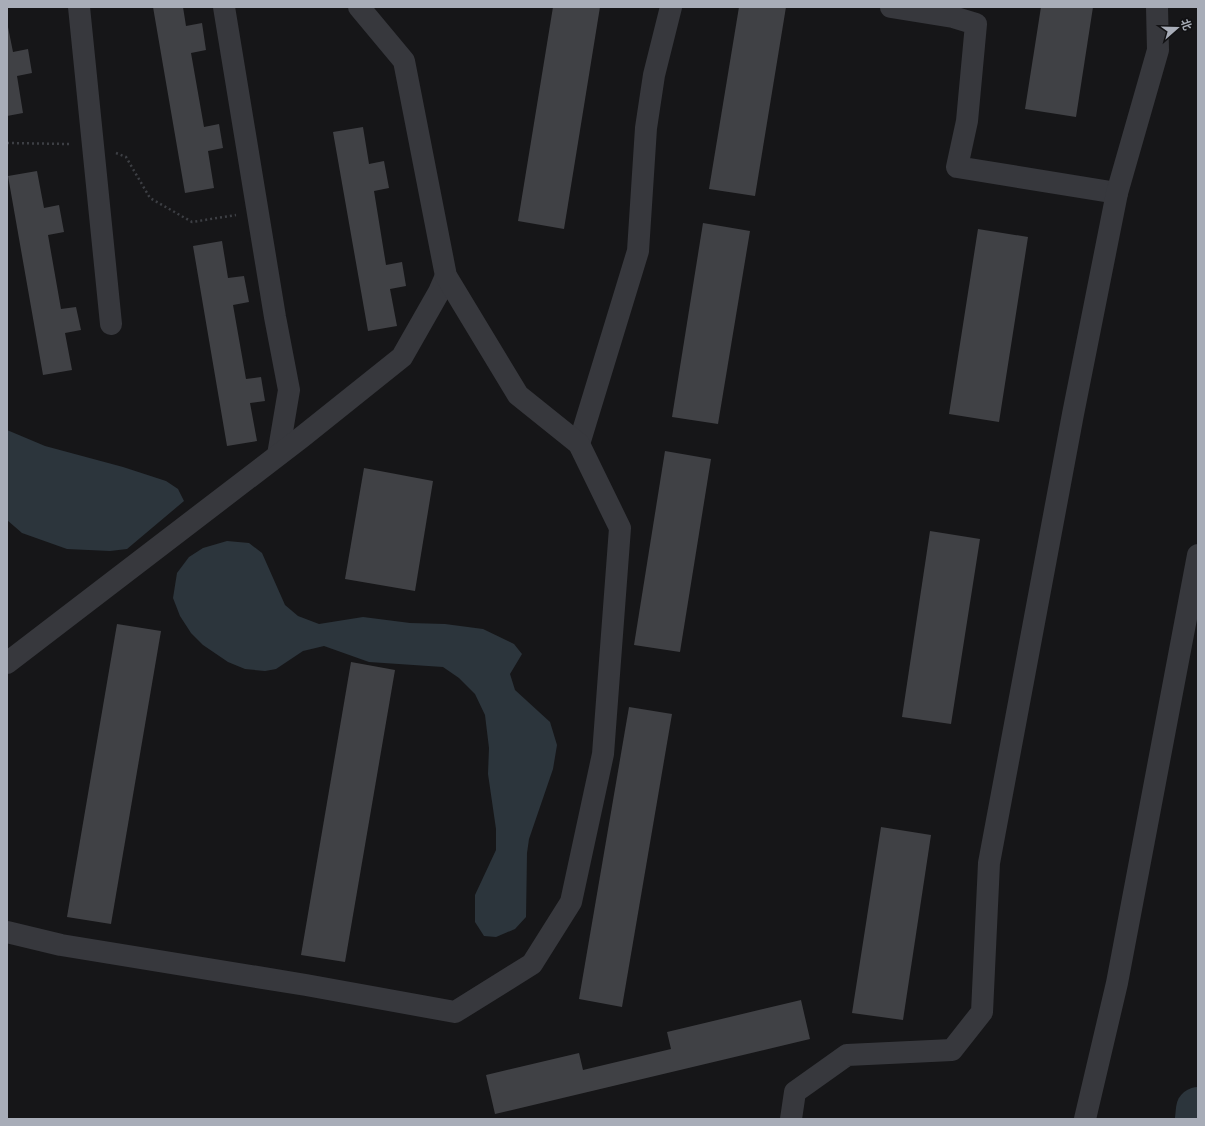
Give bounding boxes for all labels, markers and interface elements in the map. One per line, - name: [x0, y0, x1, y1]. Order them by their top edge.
- north arrow: [1157, 8, 1197, 48]
- text: 北: [1179, 17, 1195, 32]

